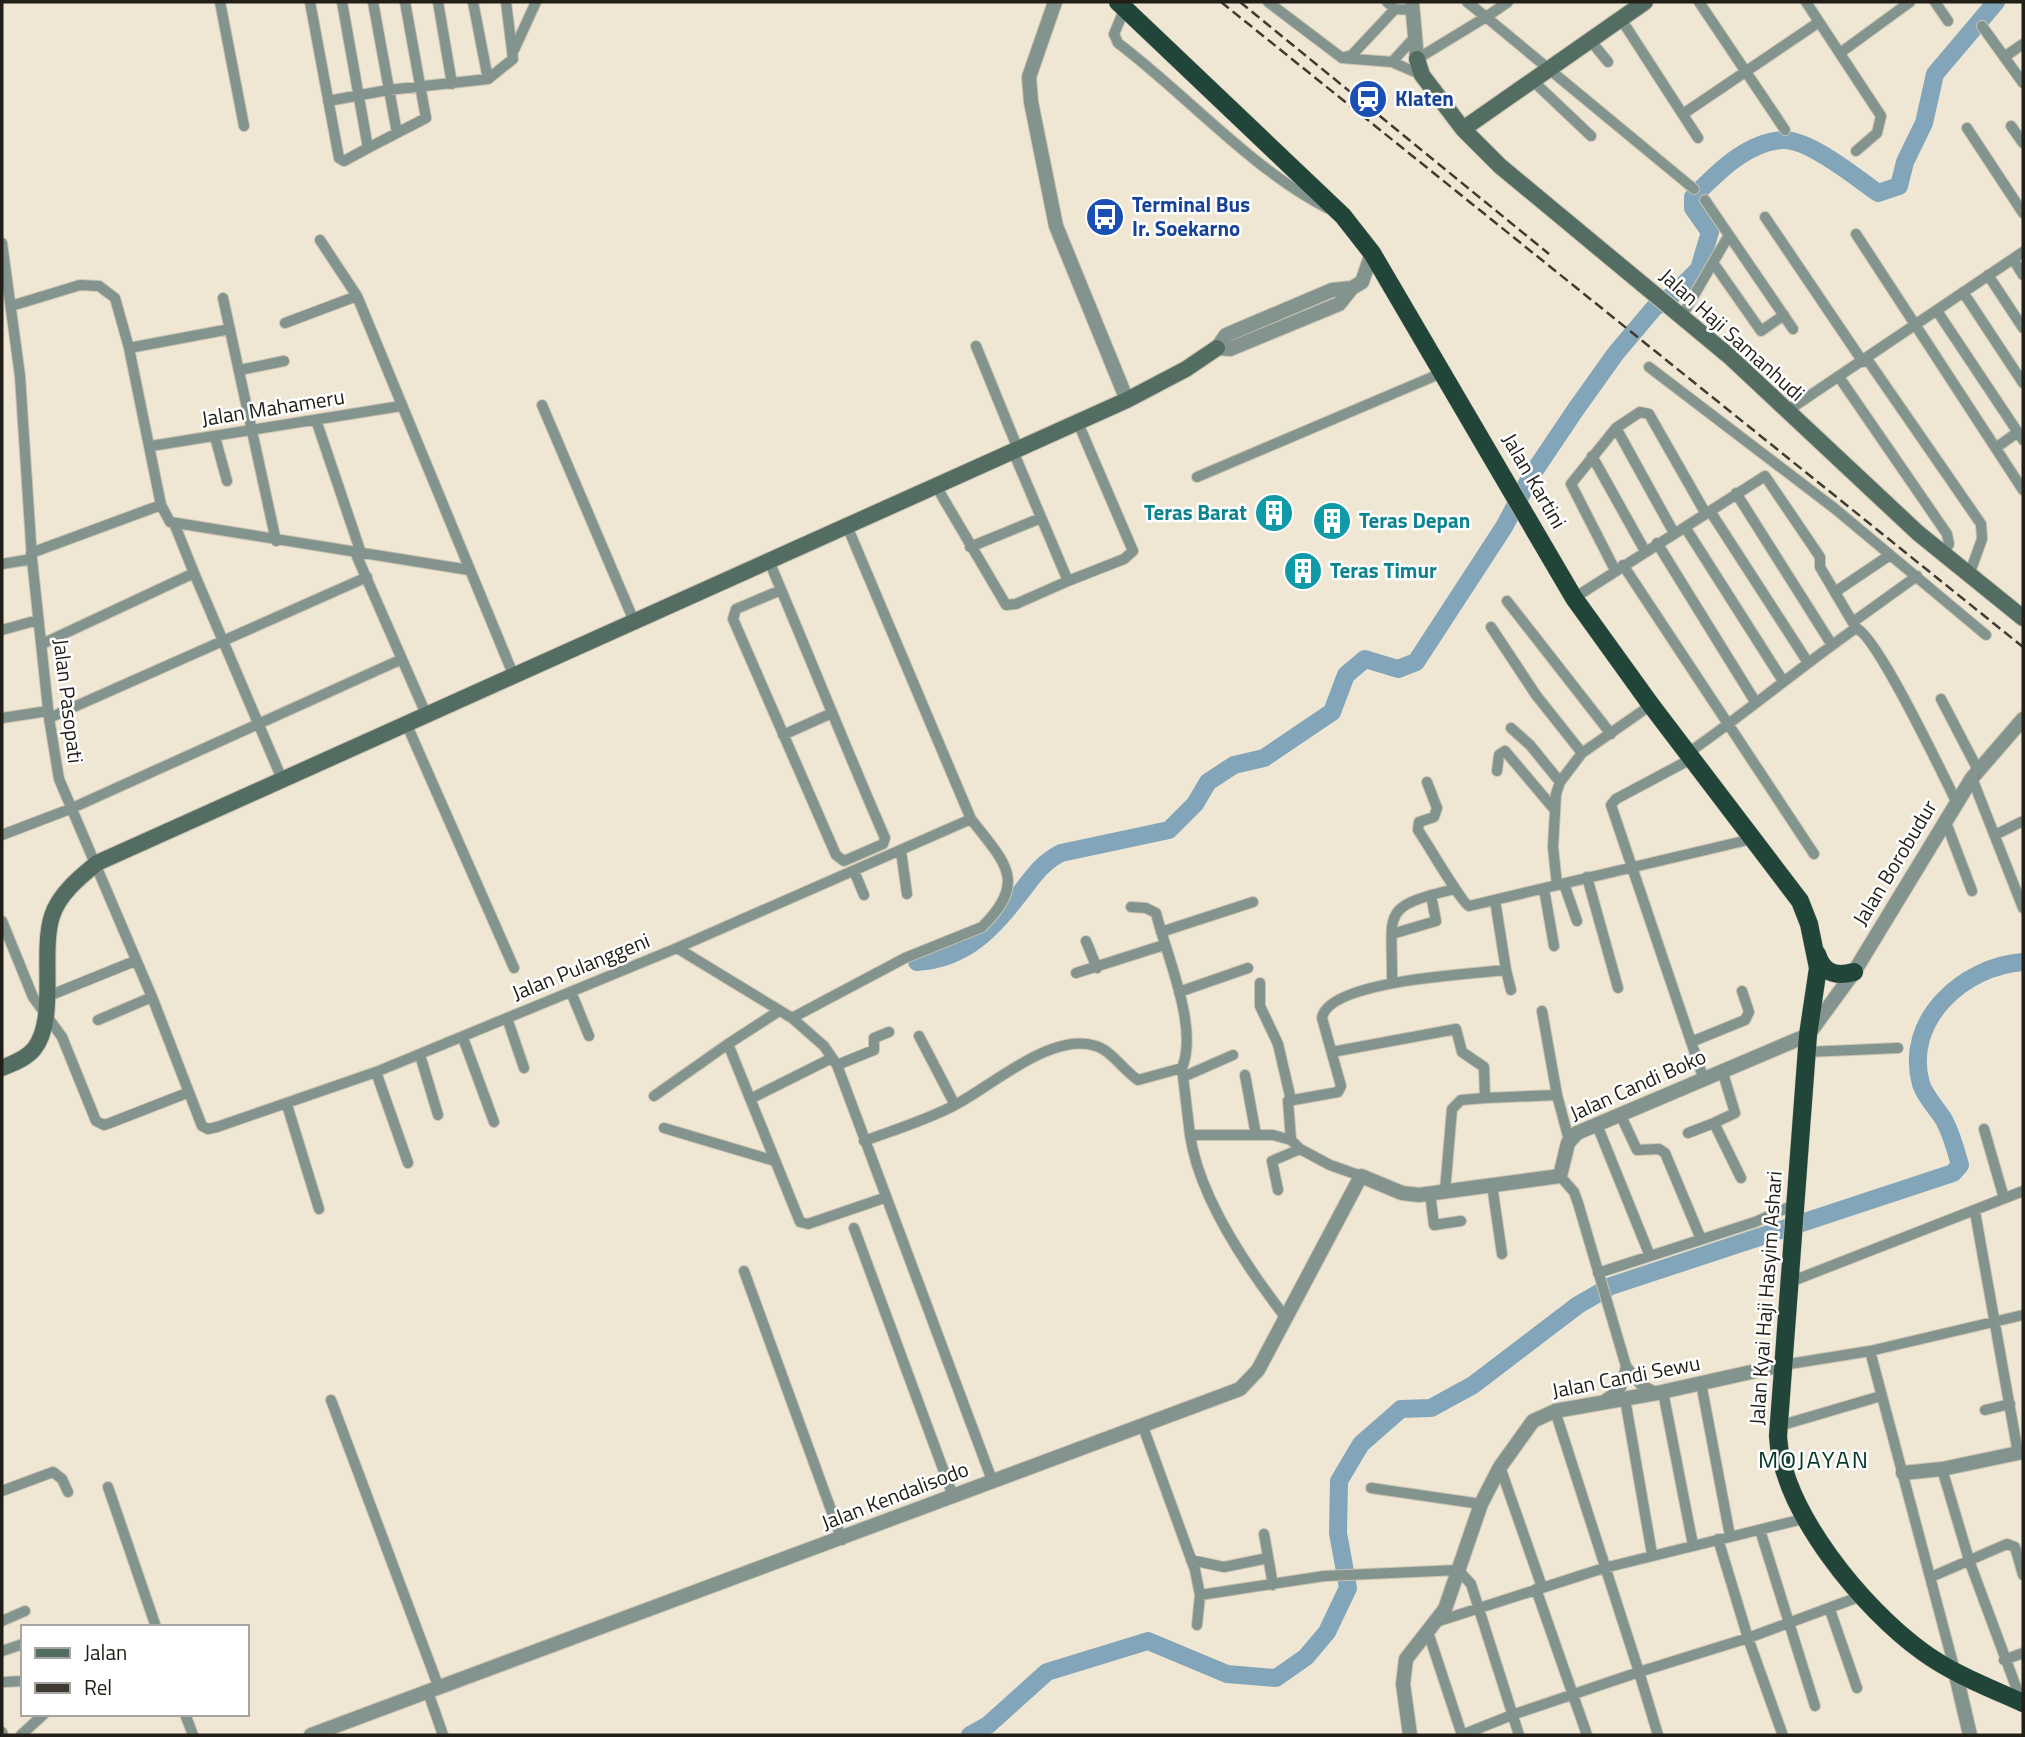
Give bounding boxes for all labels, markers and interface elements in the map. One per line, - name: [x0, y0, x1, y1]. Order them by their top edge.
- station icon: Klaten: [1347, 78, 1389, 120]
- place label: Klaten: [1395, 82, 1454, 114]
- place label: Terminal Bus Ir. Soekarno: [1132, 188, 1250, 244]
- bus stop icon: Terminal Bus Ir. Soekarno: [1084, 196, 1126, 238]
- street label: Jalan Haji Samanhudi: [1653, 260, 1812, 408]
- street label: Jalan Mahameru: [199, 380, 347, 434]
- street label: Jalan Kartini: [1495, 427, 1575, 534]
- building icon: Teras Barat: [1253, 492, 1295, 534]
- place label: Teras Barat: [1144, 496, 1247, 528]
- building icon: Teras Depan: [1311, 500, 1353, 542]
- place label: Teras Depan: [1359, 504, 1470, 536]
- building icon: Teras Timur: [1282, 550, 1324, 592]
- place label: Teras Timur: [1330, 554, 1437, 586]
- street label: Jalan Pasopati: [45, 637, 92, 765]
- street label: Jalan Borobudur: [1844, 793, 1944, 931]
- street label: Jalan Pulanggeni: [507, 924, 654, 1008]
- street label: Jalan Candi Boko: [1564, 1040, 1711, 1128]
- street label: Jalan Kyai Haji Hasyim Ashari: [1740, 1170, 1790, 1426]
- street label: Jalan Candi Sewu: [1549, 1346, 1703, 1406]
- district label: MOJAYAN: [1758, 1441, 1870, 1477]
- street label: Jalan Kendalisodo: [816, 1452, 973, 1538]
- legend: [21, 1625, 248, 1716]
- text: Jalan: [84, 1636, 127, 1668]
- text: Rel: [84, 1671, 112, 1703]

